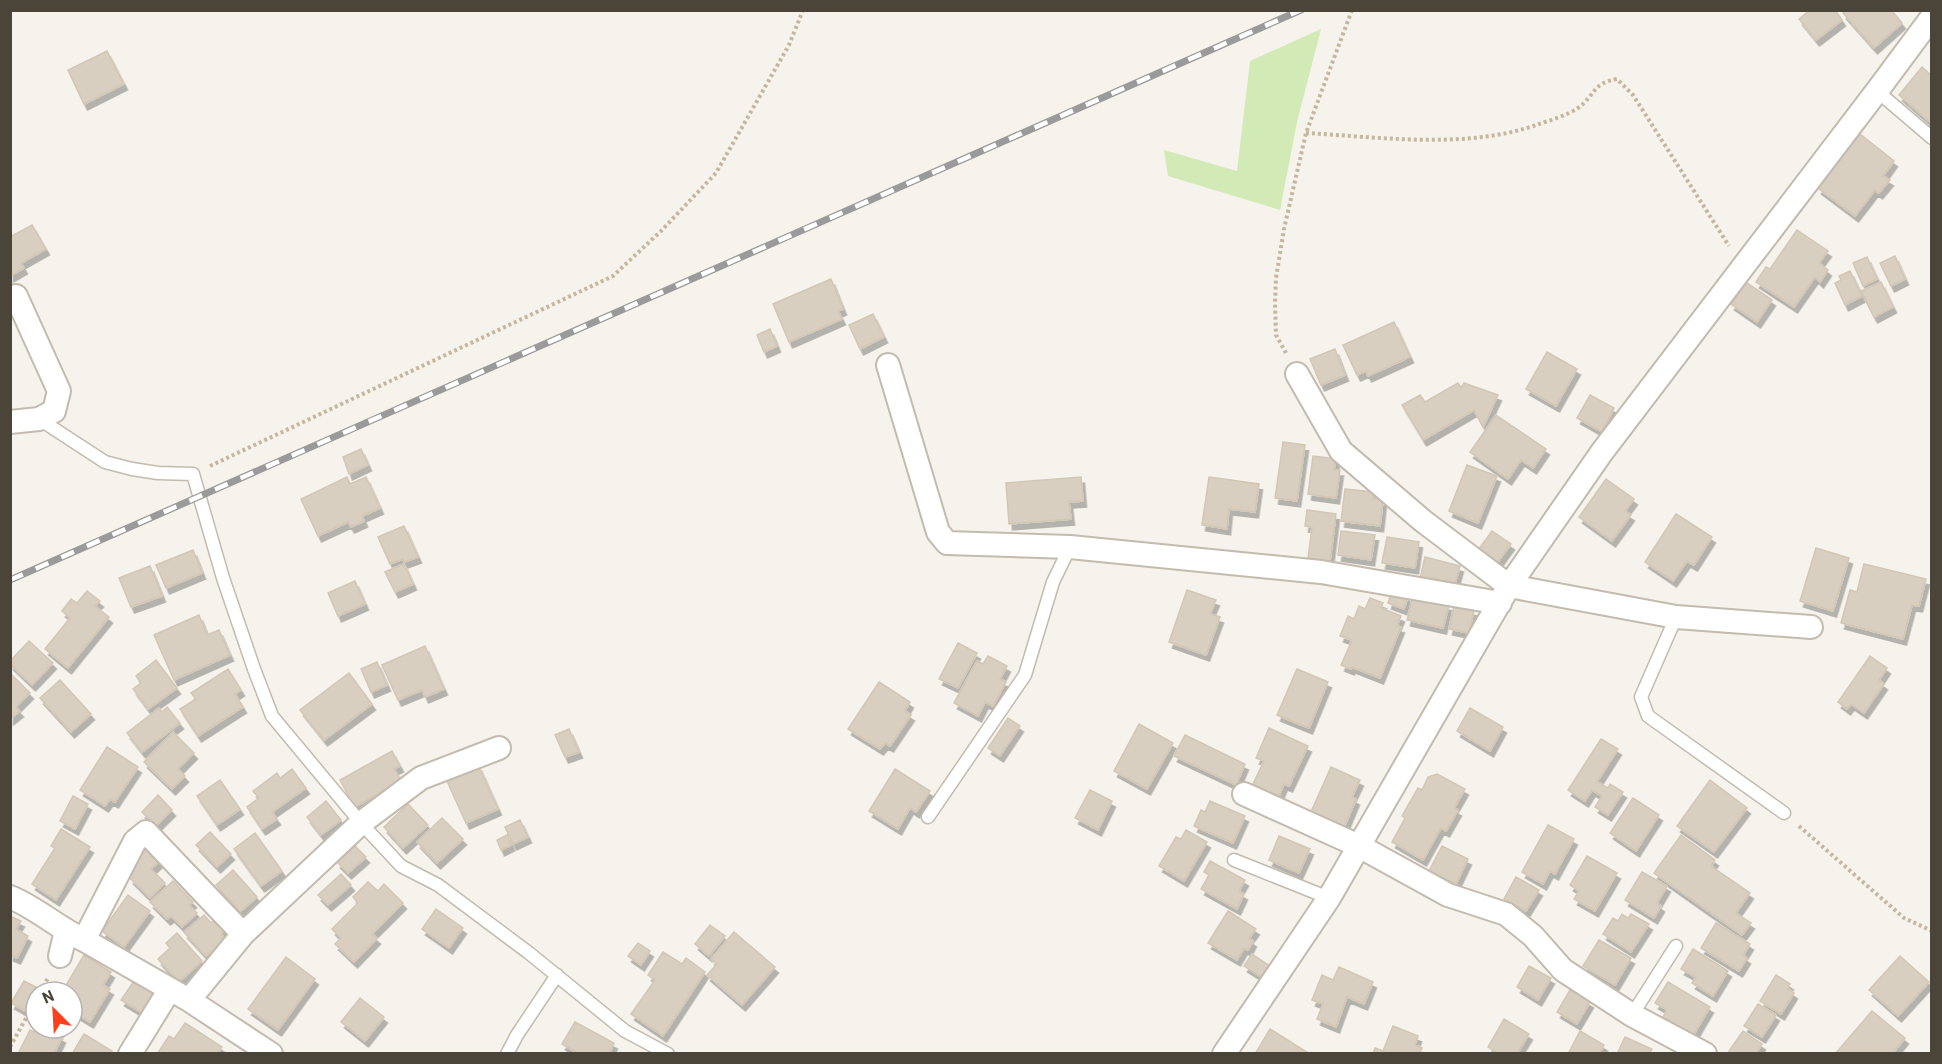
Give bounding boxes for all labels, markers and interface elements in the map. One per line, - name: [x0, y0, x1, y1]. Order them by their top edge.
- north arrow: [24, 980, 84, 1040]
- text: N: [39, 985, 56, 1007]

